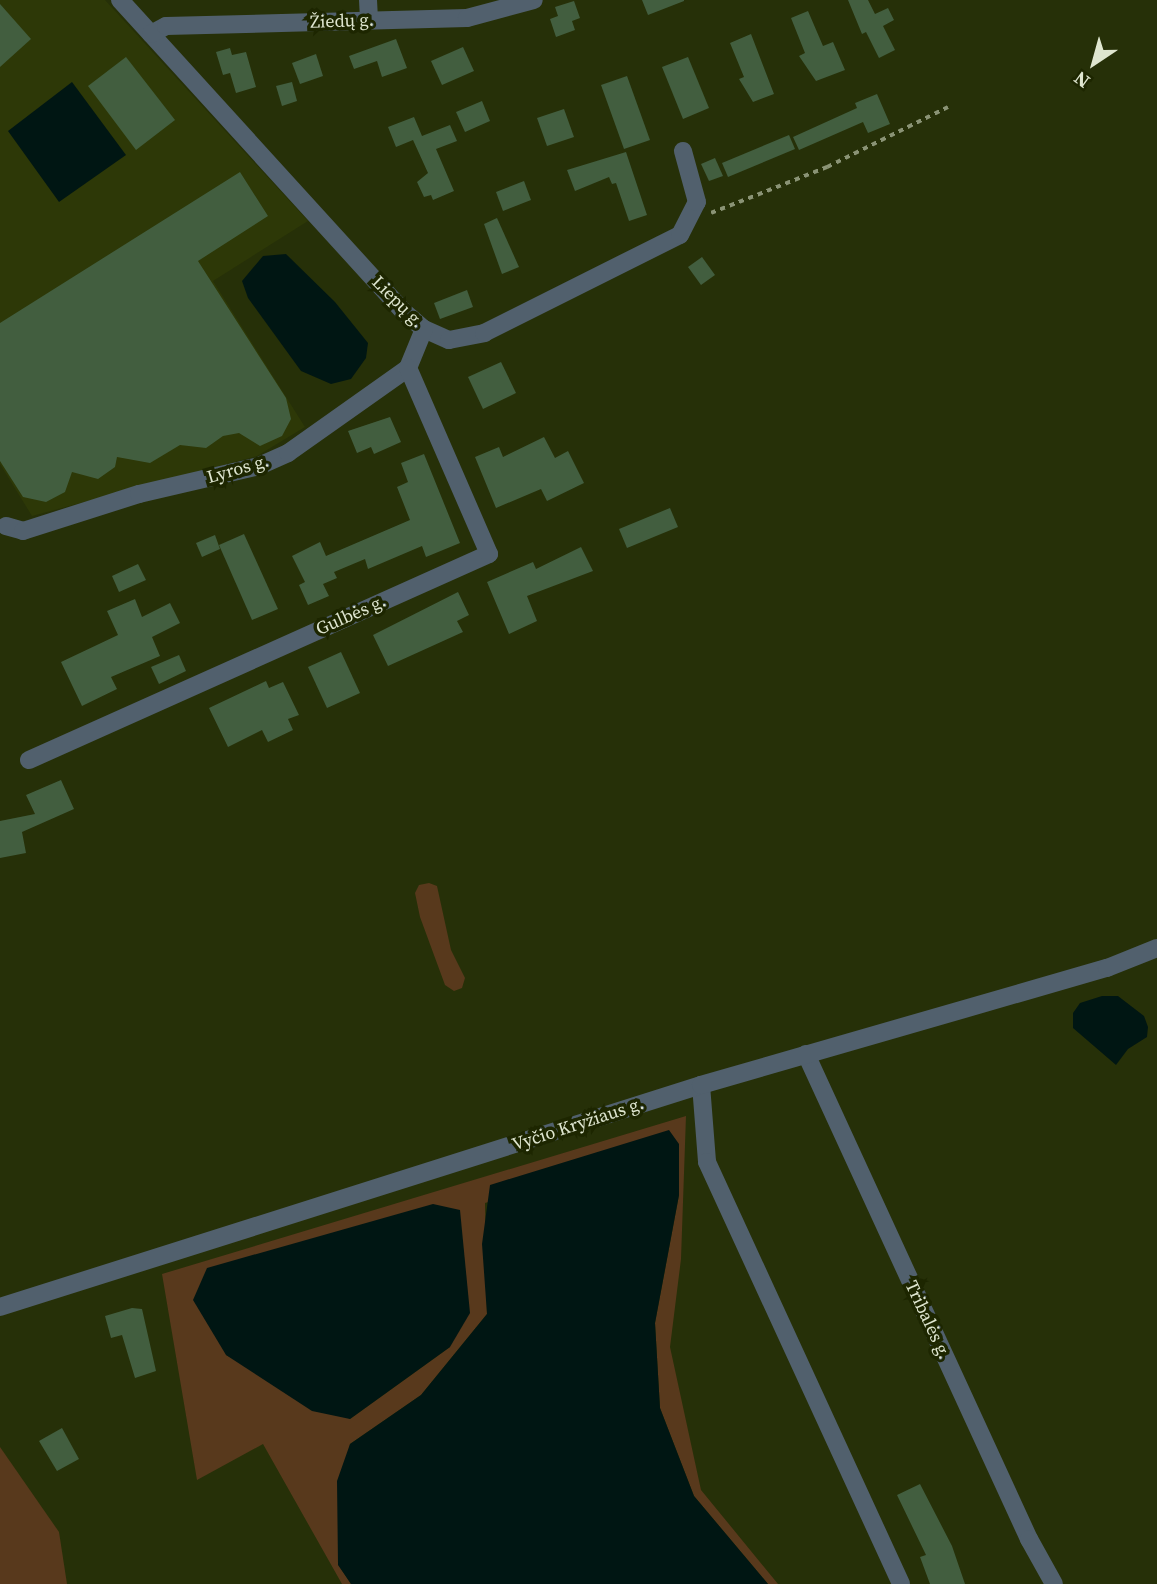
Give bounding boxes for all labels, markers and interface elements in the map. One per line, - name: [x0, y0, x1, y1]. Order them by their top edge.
- street label: Žiedų g.: [310, 9, 374, 33]
- north arrow: [1059, 28, 1129, 98]
- text: N: [1068, 65, 1095, 95]
- street label: Liepų g.: [367, 271, 429, 333]
- street label: Lyros g.: [205, 450, 271, 488]
- street label: Gulbės g.: [313, 590, 389, 640]
- street label: Vyčio Kryžiaus g.: [509, 1093, 647, 1155]
- street label: Tribalės g.: [900, 1277, 956, 1363]

